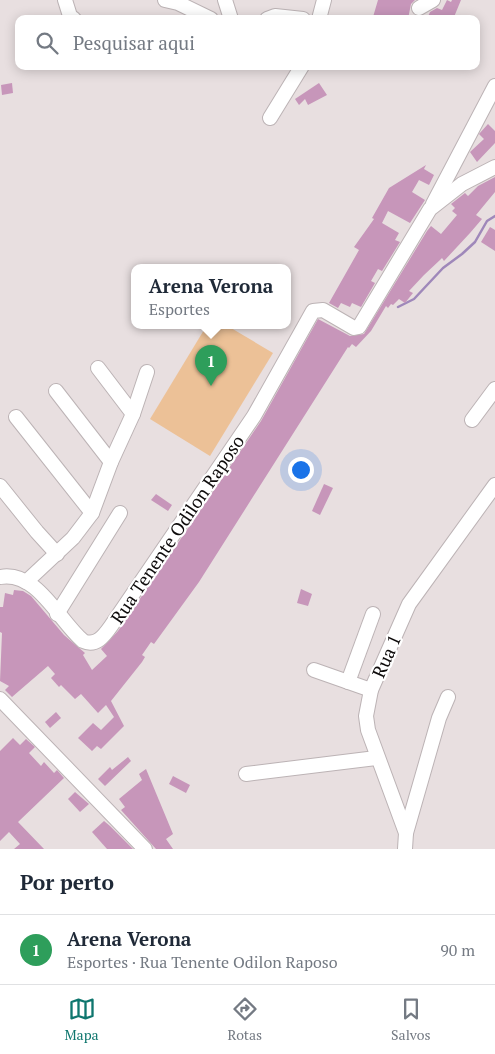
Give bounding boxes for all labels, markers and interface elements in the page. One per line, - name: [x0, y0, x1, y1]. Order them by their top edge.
- search box: [15, 15, 480, 70]
- icon: search: [33, 29, 61, 57]
- text: Pesquisar aqui: [73, 30, 195, 55]
- popup: [131, 264, 291, 329]
- text: Arena Verona: [149, 273, 273, 298]
- text: Esportes: [149, 298, 210, 320]
- pin: 1: [195, 345, 227, 386]
- street label: Rua Tenente Odilon Raposo: [105, 430, 249, 628]
- your location: [288, 457, 314, 483]
- street label: Rua 1: [366, 631, 406, 681]
- text: Por perto: [20, 868, 114, 896]
- text: Arena Verona: [67, 926, 191, 951]
- text: 1: [31, 939, 41, 961]
- text: 90 m: [440, 939, 475, 961]
- text: Esportes · Rua Tenente Odilon Raposo: [67, 951, 338, 973]
- tab: Mapa: [64, 995, 99, 1044]
- tab: Rotas: [228, 995, 262, 1044]
- tab: Salvos: [391, 995, 431, 1044]

